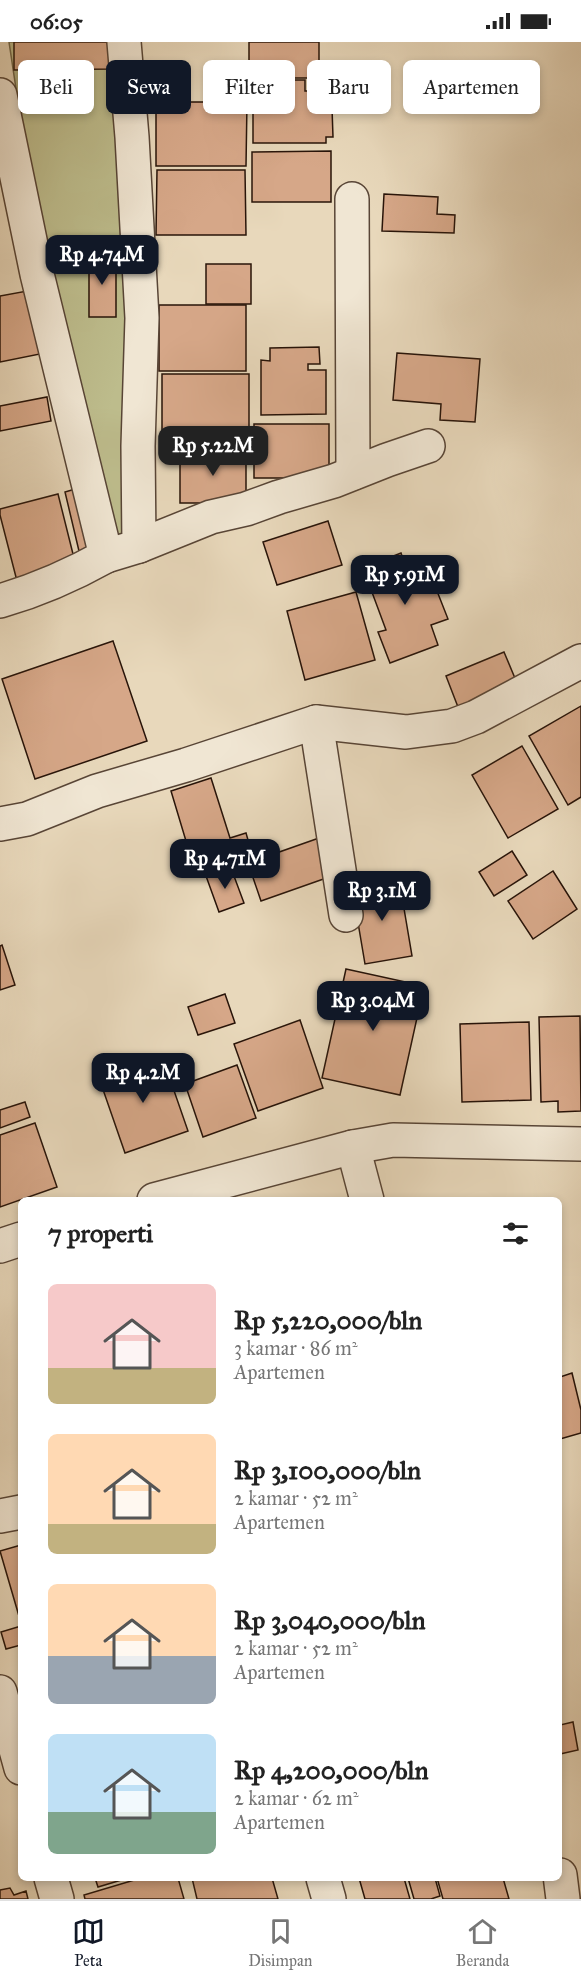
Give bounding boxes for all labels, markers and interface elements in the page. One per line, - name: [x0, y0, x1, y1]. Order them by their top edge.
- text: 06:05: [30, 8, 83, 35]
- chip: Beli: [18, 60, 94, 114]
- chip: Sewa: [106, 60, 191, 114]
- chip: Filter: [203, 60, 295, 114]
- chip: Baru: [307, 60, 391, 114]
- chip: Apartemen: [403, 60, 540, 114]
- pin: Rp 4.74M: [40, 235, 164, 286]
- text: Rp 4.74M: [60, 242, 144, 266]
- pin: Rp 5.22M: [151, 426, 275, 477]
- text: Rp 5.22M: [172, 433, 254, 457]
- pin: Rp 5.91M: [343, 555, 467, 606]
- text: Rp 5.91M: [365, 562, 445, 586]
- pin: Rp 4.71M: [163, 839, 287, 890]
- text: Rp 4.71M: [184, 846, 266, 870]
- pin: Rp 3.1M: [327, 871, 437, 922]
- text: Rp 3.1M: [347, 878, 417, 902]
- pin: Rp 3.04M: [311, 981, 435, 1032]
- text: Rp 3.04M: [331, 988, 415, 1012]
- pin: Rp 4.2M: [88, 1053, 198, 1104]
- text: Rp 4.2M: [106, 1060, 180, 1084]
- text: 7 properti: [48, 1217, 153, 1249]
- icon: filters: [499, 1217, 532, 1250]
- text: Rp 5,220,000/bln: [234, 1304, 422, 1336]
- icon: home: [96, 1308, 168, 1380]
- text: 3 kamar · 86 m²: [234, 1336, 358, 1360]
- text: Apartemen: [234, 1360, 325, 1384]
- text: Rp 3,100,000/bln: [234, 1454, 421, 1486]
- icon: home: [96, 1458, 168, 1530]
- text: 2 kamar · 52 m²: [234, 1486, 358, 1510]
- text: Apartemen: [234, 1510, 325, 1534]
- text: Rp 3,040,000/bln: [234, 1604, 425, 1636]
- icon: home: [96, 1608, 168, 1680]
- text: 2 kamar · 52 m²: [234, 1636, 358, 1660]
- text: Apartemen: [234, 1660, 325, 1684]
- text: Rp 4,200,000/bln: [234, 1754, 429, 1786]
- icon: home: [96, 1758, 168, 1830]
- text: 2 kamar · 62 m²: [234, 1786, 359, 1810]
- text: Apartemen: [234, 1810, 325, 1834]
- tab: Peta: [72, 1915, 105, 1970]
- tab: Disimpan: [248, 1915, 312, 1970]
- tab: Beranda: [456, 1915, 509, 1970]

